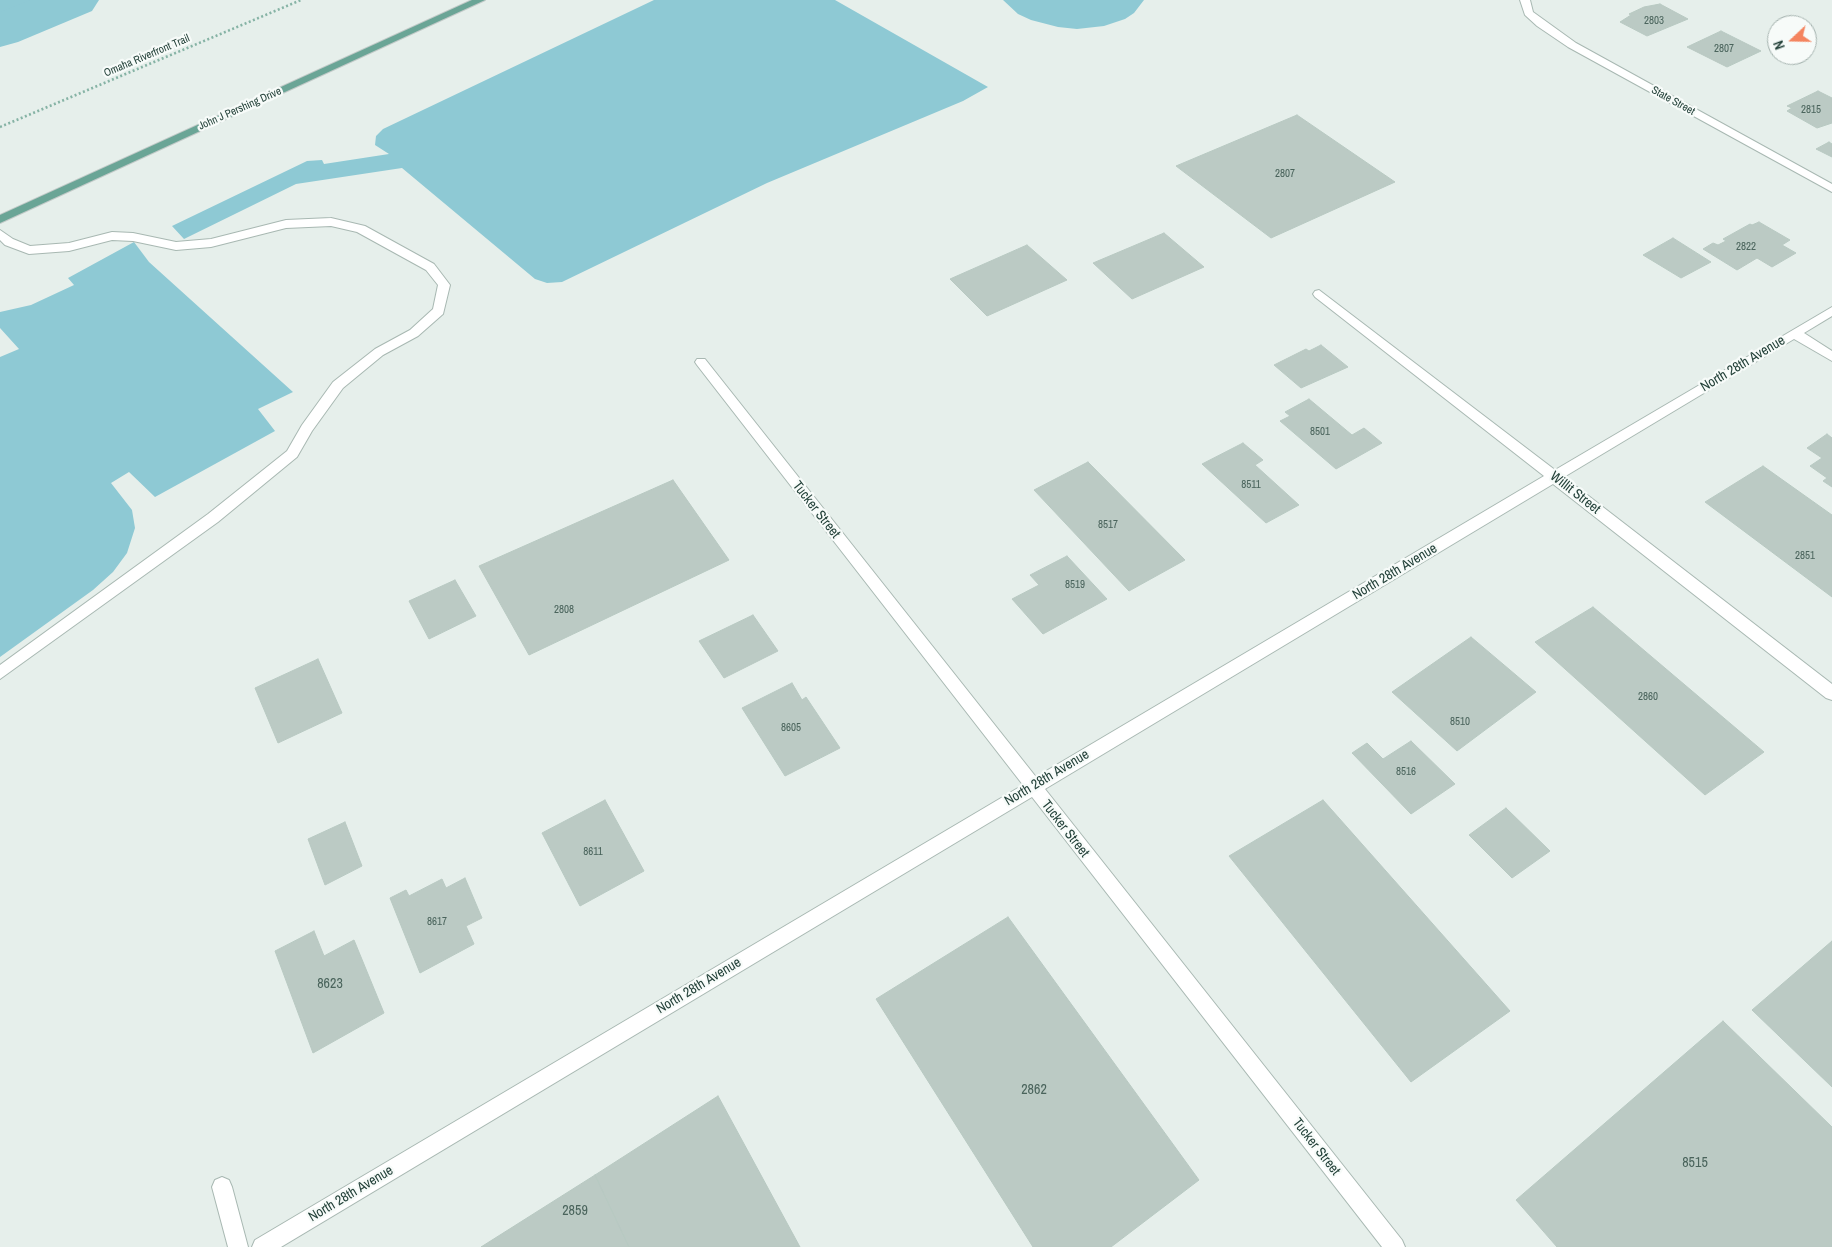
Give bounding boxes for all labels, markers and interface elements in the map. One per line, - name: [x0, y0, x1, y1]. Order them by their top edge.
- house number: 2803: [1644, 14, 1664, 28]
- north arrow: [1767, 15, 1817, 65]
- street label: Omaha Riverfront Trail: [102, 32, 192, 80]
- text: N: [1769, 38, 1789, 52]
- house number: 2807: [1714, 42, 1734, 56]
- street label: State Street: [1649, 84, 1697, 118]
- street label: John J Pershing Drive: [197, 85, 283, 133]
- house number: 2815: [1801, 103, 1821, 117]
- house number: 2807: [1275, 167, 1295, 181]
- house number: 2822: [1736, 240, 1756, 254]
- street label: North 28th Avenue: [1698, 332, 1788, 396]
- house number: 8501: [1310, 425, 1330, 439]
- street label: Willit Street: [1546, 468, 1604, 518]
- street label: Tucker Street: [788, 478, 844, 542]
- house number: 8511: [1241, 478, 1261, 492]
- house number: 8517: [1098, 518, 1118, 532]
- street label: North 28th Avenue: [1350, 540, 1440, 604]
- house number: 2851: [1795, 549, 1815, 563]
- house number: 8519: [1065, 578, 1085, 592]
- house number: 2808: [554, 603, 574, 617]
- house number: 2860: [1638, 690, 1658, 704]
- house number: 8510: [1450, 715, 1470, 729]
- house number: 8605: [781, 721, 801, 735]
- street label: North 28th Avenue: [1002, 746, 1092, 810]
- house number: 8516: [1396, 765, 1416, 779]
- street label: Tucker Street: [1037, 797, 1093, 861]
- house number: 8611: [583, 845, 603, 859]
- house number: 8617: [427, 915, 447, 929]
- street label: North 28th Avenue: [654, 954, 744, 1018]
- house number: 8623: [317, 976, 343, 992]
- house number: 2862: [1021, 1082, 1047, 1098]
- street label: Tucker Street: [1288, 1115, 1344, 1179]
- house number: 8515: [1682, 1155, 1708, 1171]
- street label: North 28th Avenue: [306, 1162, 396, 1226]
- house number: 2859: [562, 1203, 588, 1219]

